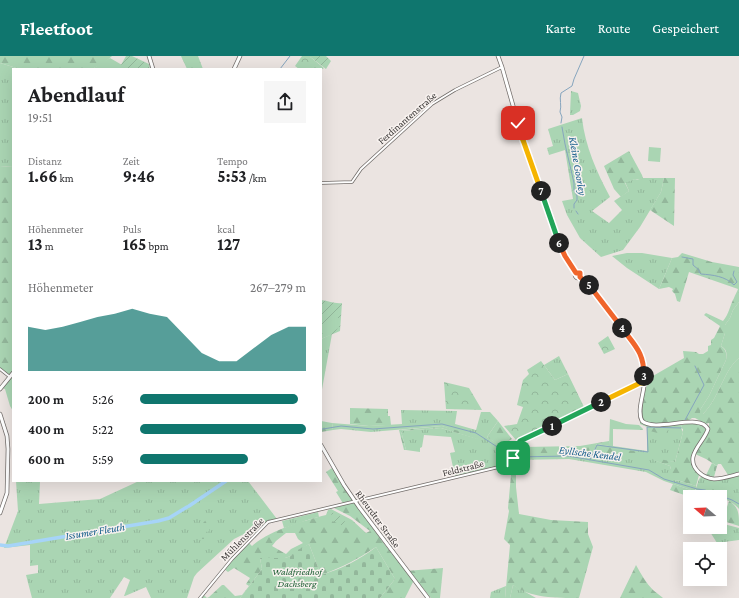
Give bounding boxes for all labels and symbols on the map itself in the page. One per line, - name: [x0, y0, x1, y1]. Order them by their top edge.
- street label: Ferdinantenstraße: [376, 89, 439, 146]
- pin: [501, 106, 535, 140]
- water label: Kleine Goorley: [566, 136, 589, 197]
- pin: 7: [531, 181, 551, 201]
- pin: 6: [549, 233, 569, 253]
- pin: 5: [579, 275, 599, 295]
- pin: 4: [612, 318, 632, 338]
- pin: 3: [634, 366, 654, 386]
- pin: 2: [591, 392, 611, 412]
- pin: 1: [542, 416, 562, 436]
- pin: [496, 441, 530, 475]
- water label: Eyllsche Kendel: [558, 443, 622, 464]
- street label: Feldstraße: [441, 457, 485, 478]
- street label: Rheurdter Straße: [354, 488, 403, 550]
- north arrow: [683, 490, 727, 534]
- street label: Mühlenstraße: [218, 515, 266, 563]
- water label: Issumer Fleuth: [64, 520, 126, 542]
- park label: Waldfriedhof Dachsberg: [272, 566, 323, 589]

